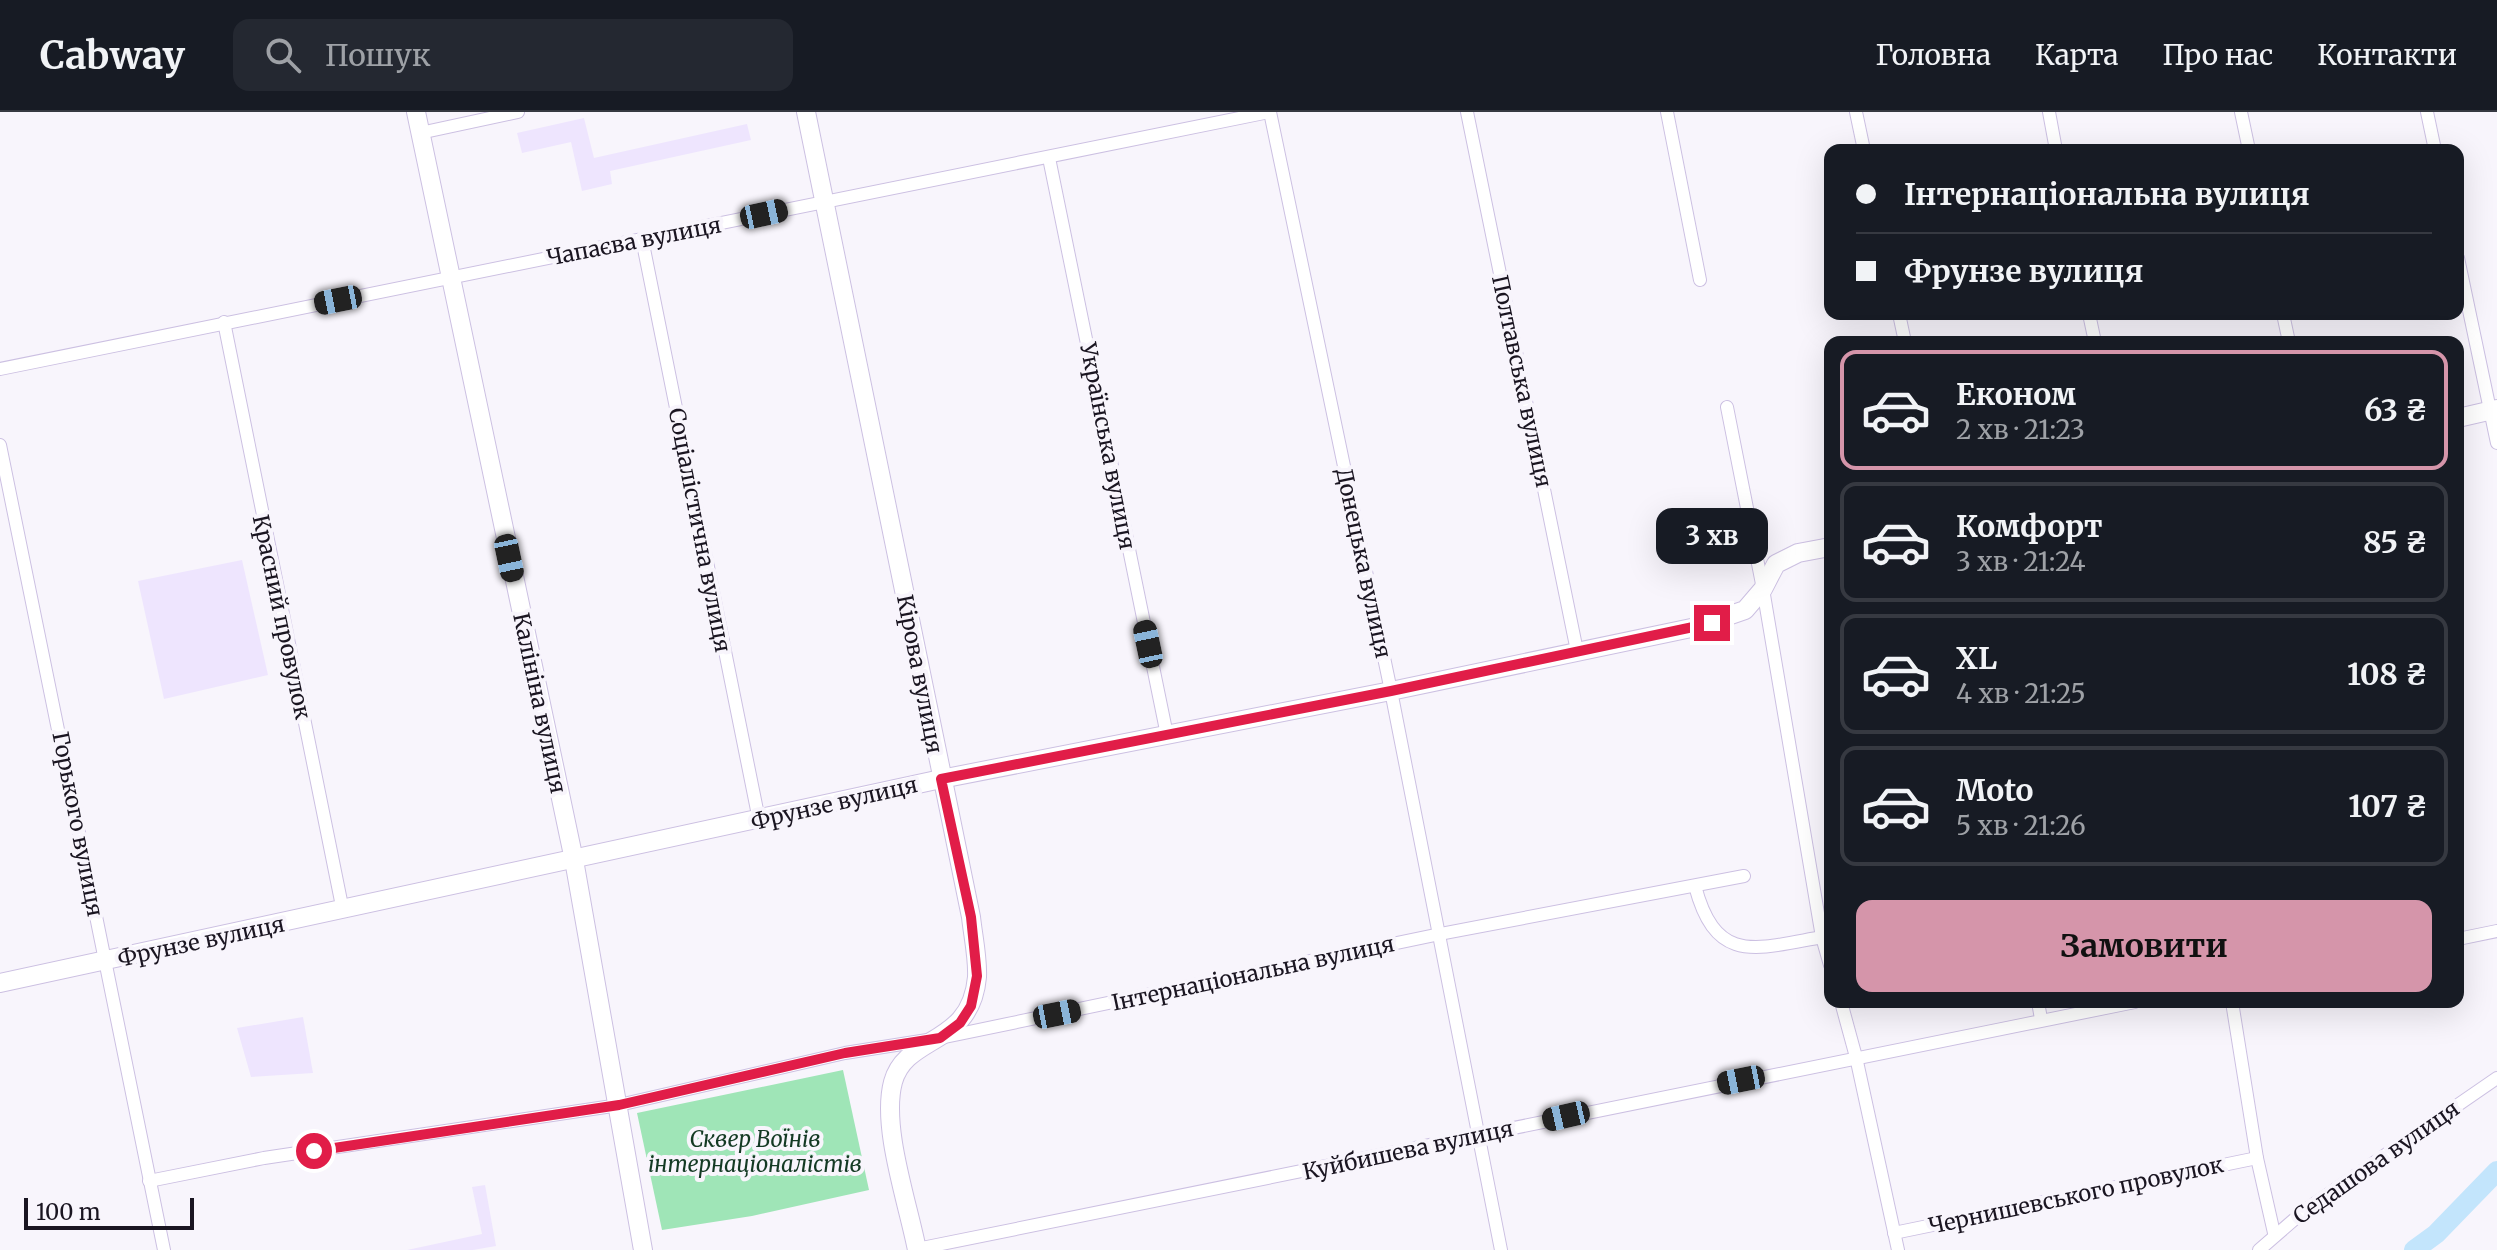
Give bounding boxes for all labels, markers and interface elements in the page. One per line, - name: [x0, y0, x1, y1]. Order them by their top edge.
- search box: [233, 19, 793, 91]
- text: Cabway: [40, 32, 185, 79]
- icon: search: [261, 33, 305, 77]
- text: Пошук: [325, 36, 431, 74]
- text: Головна: [1876, 37, 1991, 73]
- text: Карта: [2035, 37, 2118, 73]
- text: Про нас: [2162, 37, 2273, 73]
- text: Контакти: [2317, 37, 2457, 73]
- text: Інтернаціональна вулиця: [1904, 175, 2310, 213]
- car: [738, 197, 790, 231]
- street label: Чапаєва вулиця: [544, 210, 724, 272]
- text: Фрунзе вулиця: [1904, 252, 2143, 290]
- street label: Полтавська вулиця: [1486, 272, 1558, 490]
- car: [312, 284, 364, 316]
- street label: Українська вулиця: [1074, 339, 1142, 552]
- icon: car: [1860, 374, 1932, 446]
- text: Економ: [1956, 375, 2076, 413]
- text: 63 ₴: [2364, 391, 2428, 429]
- street label: Соціалістична вулиця: [663, 406, 737, 654]
- text: 2 хв · 21:23: [1956, 413, 2085, 446]
- street label: Донецька вулиця: [1330, 466, 1398, 660]
- icon: car: [1860, 506, 1932, 578]
- callout: 3 хв: [1656, 507, 1768, 563]
- text: Комфорт: [1956, 507, 2103, 545]
- street label: Красний провулок: [247, 512, 317, 722]
- text: 3 хв: [1685, 519, 1739, 552]
- text: 85 ₴: [2363, 523, 2428, 561]
- car: [492, 532, 526, 584]
- text: 3 хв · 21:24: [1956, 545, 2086, 578]
- street label: Кірова вулиця: [891, 592, 949, 756]
- route end: [1694, 605, 1730, 641]
- street label: Калініна вулиця: [507, 610, 573, 796]
- car: [1131, 618, 1165, 670]
- icon: car: [1860, 638, 1932, 710]
- text: XL: [1956, 639, 1997, 677]
- text: 108 ₴: [2347, 655, 2428, 693]
- text: 4 хв · 21:25: [1956, 677, 2086, 710]
- street label: Горького вулиця: [46, 729, 110, 919]
- street label: Фрунзе вулиця: [748, 770, 920, 836]
- icon: car: [1860, 770, 1932, 842]
- text: Moto: [1956, 771, 2034, 809]
- text: 107 ₴: [2348, 787, 2428, 825]
- text: 5 хв · 21:26: [1956, 809, 2086, 842]
- button: Замовити: [1856, 900, 2432, 992]
- street label: Фрунзе вулиця: [115, 910, 287, 972]
- street label: Інтернаціональна вулиця: [1109, 929, 1397, 1017]
- car: [1031, 998, 1083, 1030]
- car: [1715, 1064, 1767, 1096]
- street label: Седашова вулиця: [2287, 1094, 2465, 1230]
- car: [1540, 1099, 1592, 1133]
- street label: Куйбишева вулиця: [1300, 1114, 1516, 1186]
- park label: Сквер Воїнів інтернаціоналістів: [648, 1125, 862, 1178]
- route start: [296, 1133, 332, 1169]
- street label: Чернишевського провулок: [1926, 1150, 2226, 1240]
- scale bar: [24, 1194, 194, 1230]
- text: 100 m: [36, 1198, 101, 1226]

